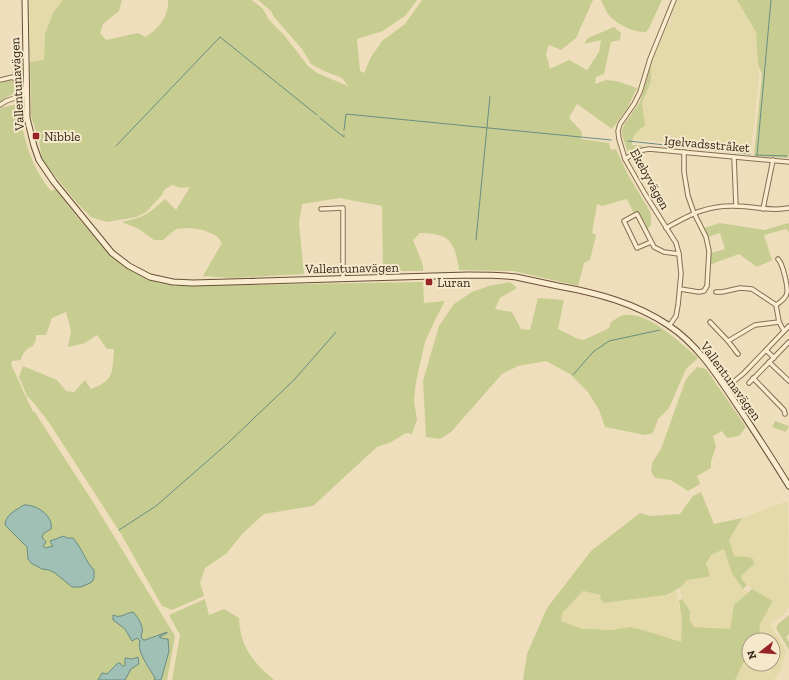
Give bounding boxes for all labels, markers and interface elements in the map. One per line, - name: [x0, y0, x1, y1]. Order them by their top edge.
- street label: Vallentunavägen: [7, 36, 27, 132]
- place label: Nibble: [44, 129, 80, 144]
- marker: Nibble: [31, 131, 41, 141]
- street label: Igelvadsstråket: [664, 133, 751, 155]
- street label: Ekebyvägen: [627, 146, 673, 213]
- street label: Vallentunavägen: [304, 260, 399, 276]
- place label: Luran: [437, 275, 471, 290]
- marker: Luran: [424, 277, 434, 287]
- street label: Vallentunavägen: [697, 338, 765, 424]
- north arrow: [741, 632, 781, 672]
- text: N: [744, 648, 759, 661]

